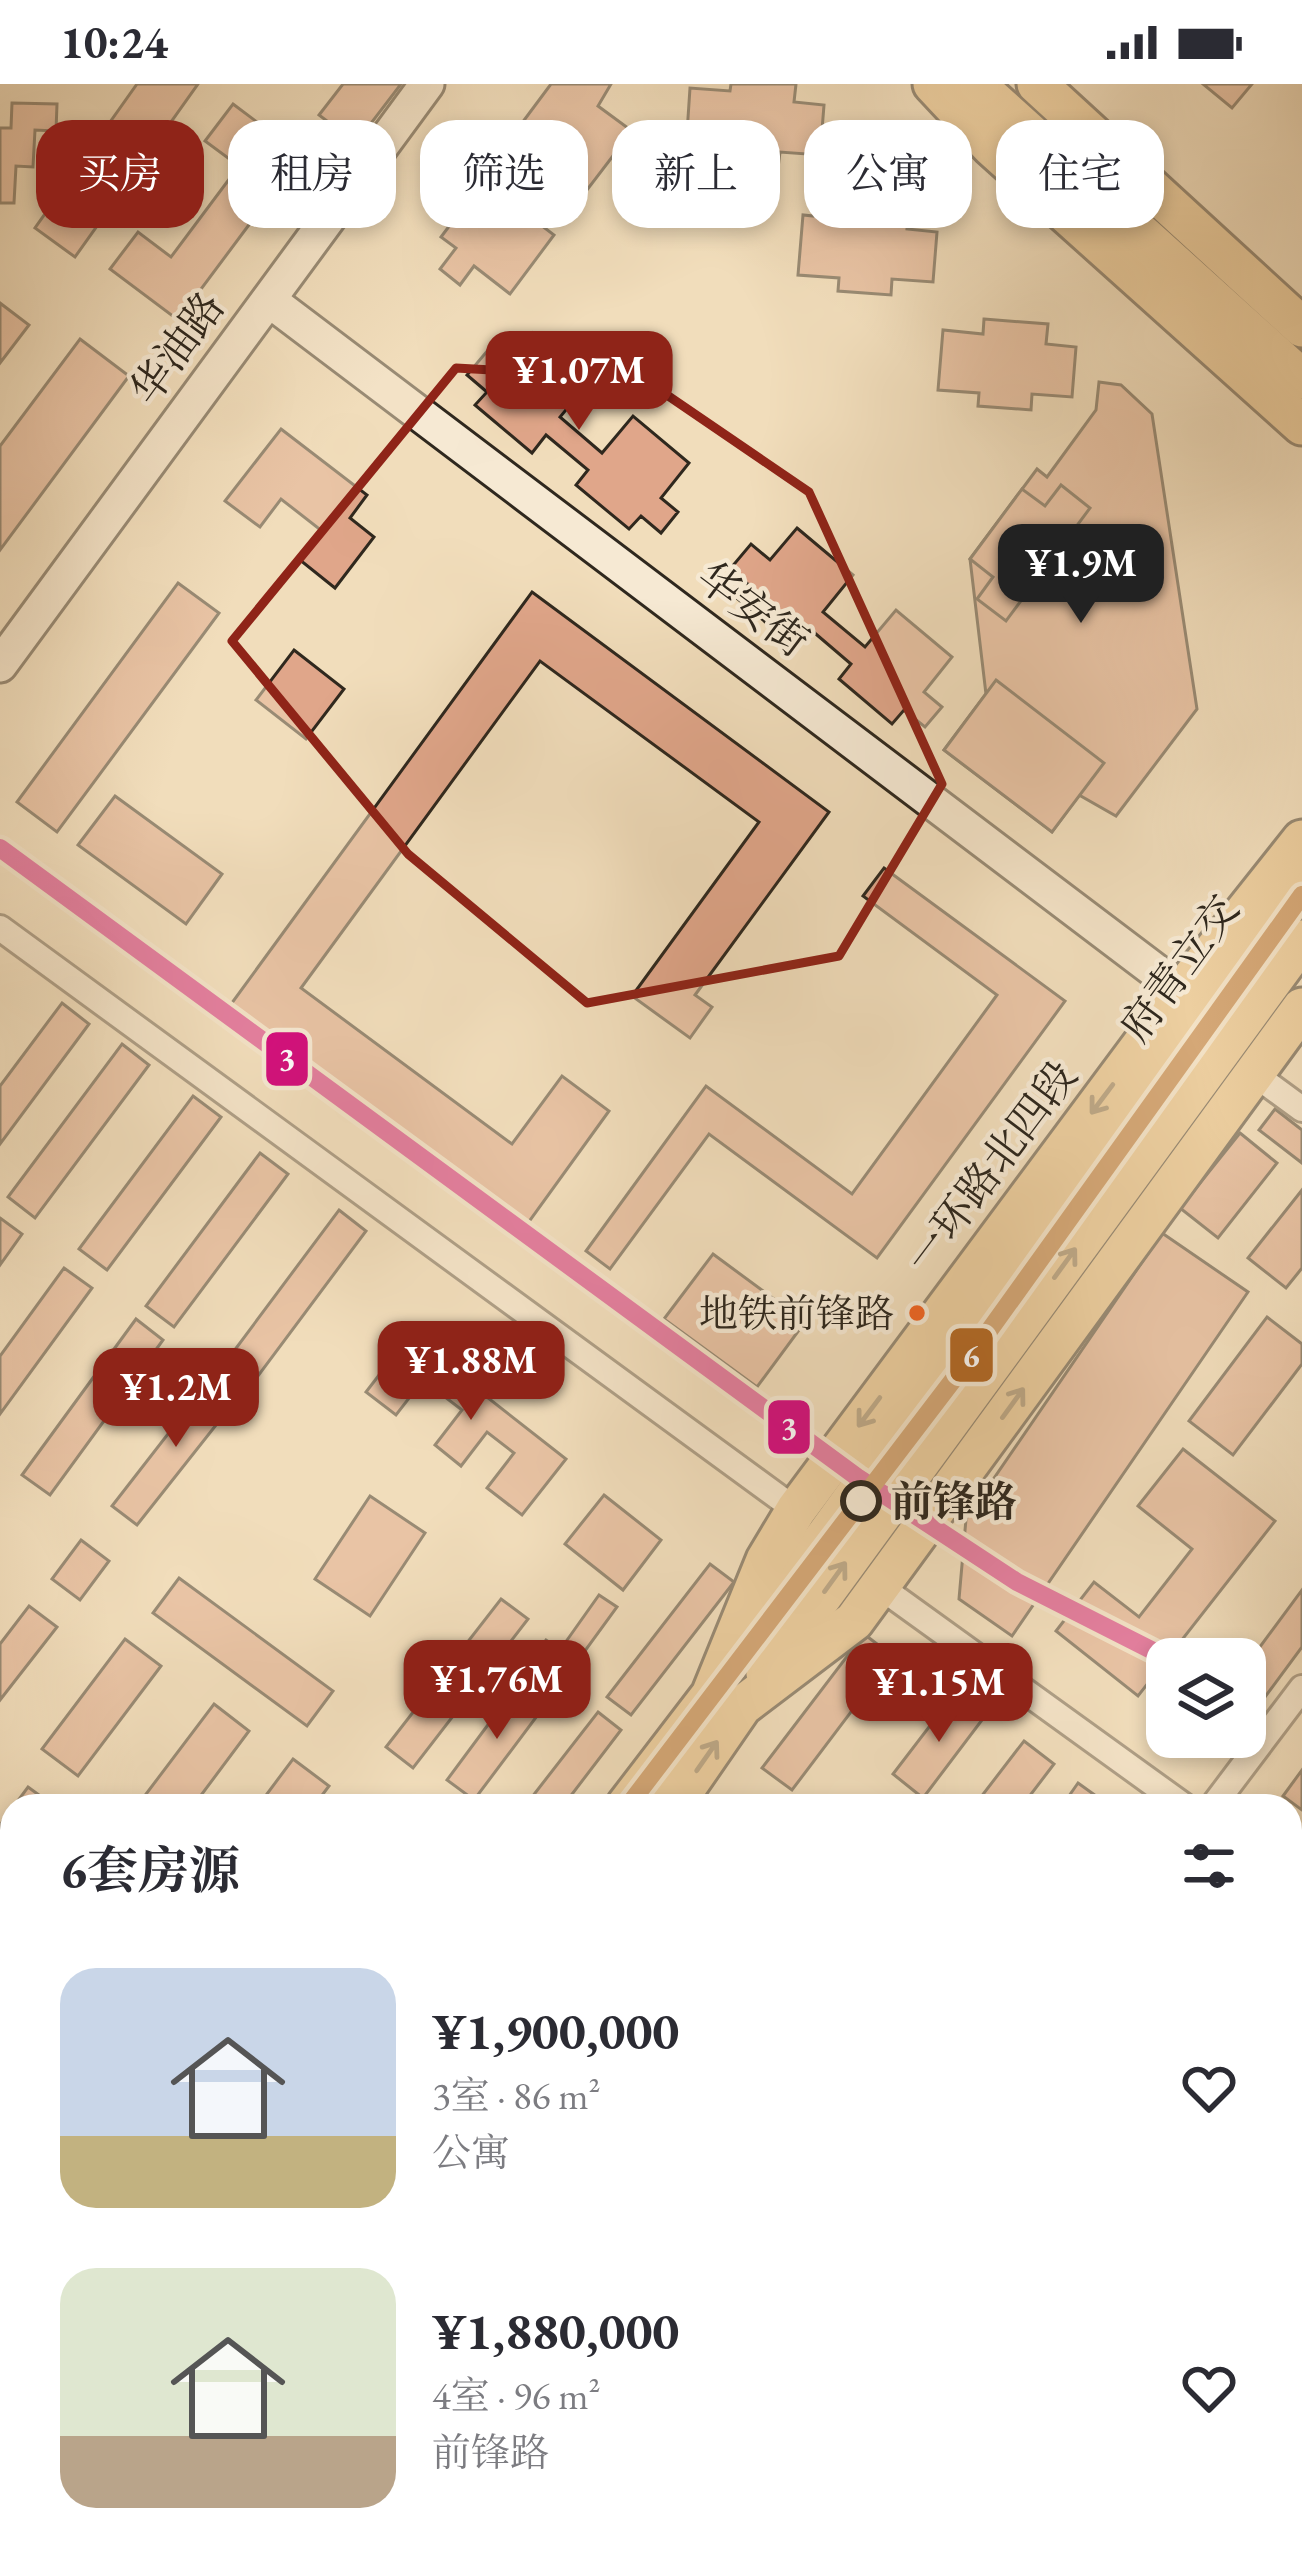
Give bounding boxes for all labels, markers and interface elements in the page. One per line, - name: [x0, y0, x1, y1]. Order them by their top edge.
- text: 10:24: [60, 13, 168, 71]
- chip: 买房: [36, 120, 204, 228]
- chip: 租房: [228, 120, 396, 228]
- chip: 筛选: [420, 120, 588, 228]
- chip: 新上: [612, 120, 780, 228]
- chip: 公寓: [804, 120, 972, 228]
- chip: 住宅: [996, 120, 1164, 228]
- street label: 华油路: [118, 281, 236, 415]
- pin: ¥1.07M: [481, 331, 677, 433]
- text: ¥1.07M: [513, 344, 645, 395]
- pin: ¥1.9M: [997, 524, 1165, 626]
- text: ¥1.9M: [1025, 537, 1137, 588]
- street label: 华安街: [686, 549, 820, 669]
- street label: 府青立交: [1107, 884, 1251, 1052]
- line badge: 3: [264, 1030, 310, 1088]
- text: 3: [278, 1037, 296, 1080]
- street label: 一环路北四段: [893, 1050, 1089, 1284]
- one-way arrow: [1089, 1082, 1115, 1115]
- one-way arrow: [1052, 1247, 1078, 1280]
- place label: 地铁前锋路: [699, 1288, 894, 1339]
- marker: 地铁前锋路: [906, 1302, 928, 1324]
- pin: ¥1.88M: [373, 1321, 569, 1423]
- line badge: 6: [948, 1326, 995, 1384]
- text: ¥1.88M: [405, 1334, 537, 1385]
- text: 6: [962, 1334, 980, 1377]
- pin: ¥1.2M: [92, 1348, 260, 1450]
- text: ¥1.2M: [120, 1361, 232, 1412]
- one-way arrow: [1000, 1387, 1025, 1420]
- one-way arrow: [857, 1395, 883, 1428]
- line badge: 3: [766, 1398, 812, 1456]
- text: 3: [780, 1406, 798, 1449]
- place label: 前锋路: [891, 1474, 1017, 1529]
- marker: 前锋路: [842, 1482, 880, 1520]
- one-way arrow: [822, 1561, 847, 1594]
- map controls: [1146, 1638, 1266, 1758]
- button: layers: [1146, 1638, 1266, 1758]
- pin: ¥1.76M: [399, 1640, 595, 1742]
- pin: ¥1.15M: [841, 1643, 1037, 1745]
- text: ¥1.76M: [431, 1653, 563, 1704]
- text: ¥1.15M: [873, 1656, 1005, 1707]
- one-way arrow: [694, 1740, 719, 1773]
- icon: filters: [1176, 1833, 1242, 1899]
- text: 6套房源: [60, 1837, 240, 1903]
- text: ¥1,900,000: [432, 1998, 679, 2064]
- icon: home: [156, 2016, 300, 2160]
- icon: heart: [1176, 2055, 1242, 2121]
- text: 3室 · 86 m²: [432, 2070, 600, 2121]
- text: 公寓: [432, 2127, 510, 2178]
- text: ¥1,880,000: [432, 2298, 679, 2364]
- icon: home: [156, 2316, 300, 2460]
- icon: heart: [1176, 2355, 1242, 2421]
- text: 4室 · 96 m²: [432, 2370, 600, 2421]
- text: 前锋路: [432, 2427, 549, 2478]

